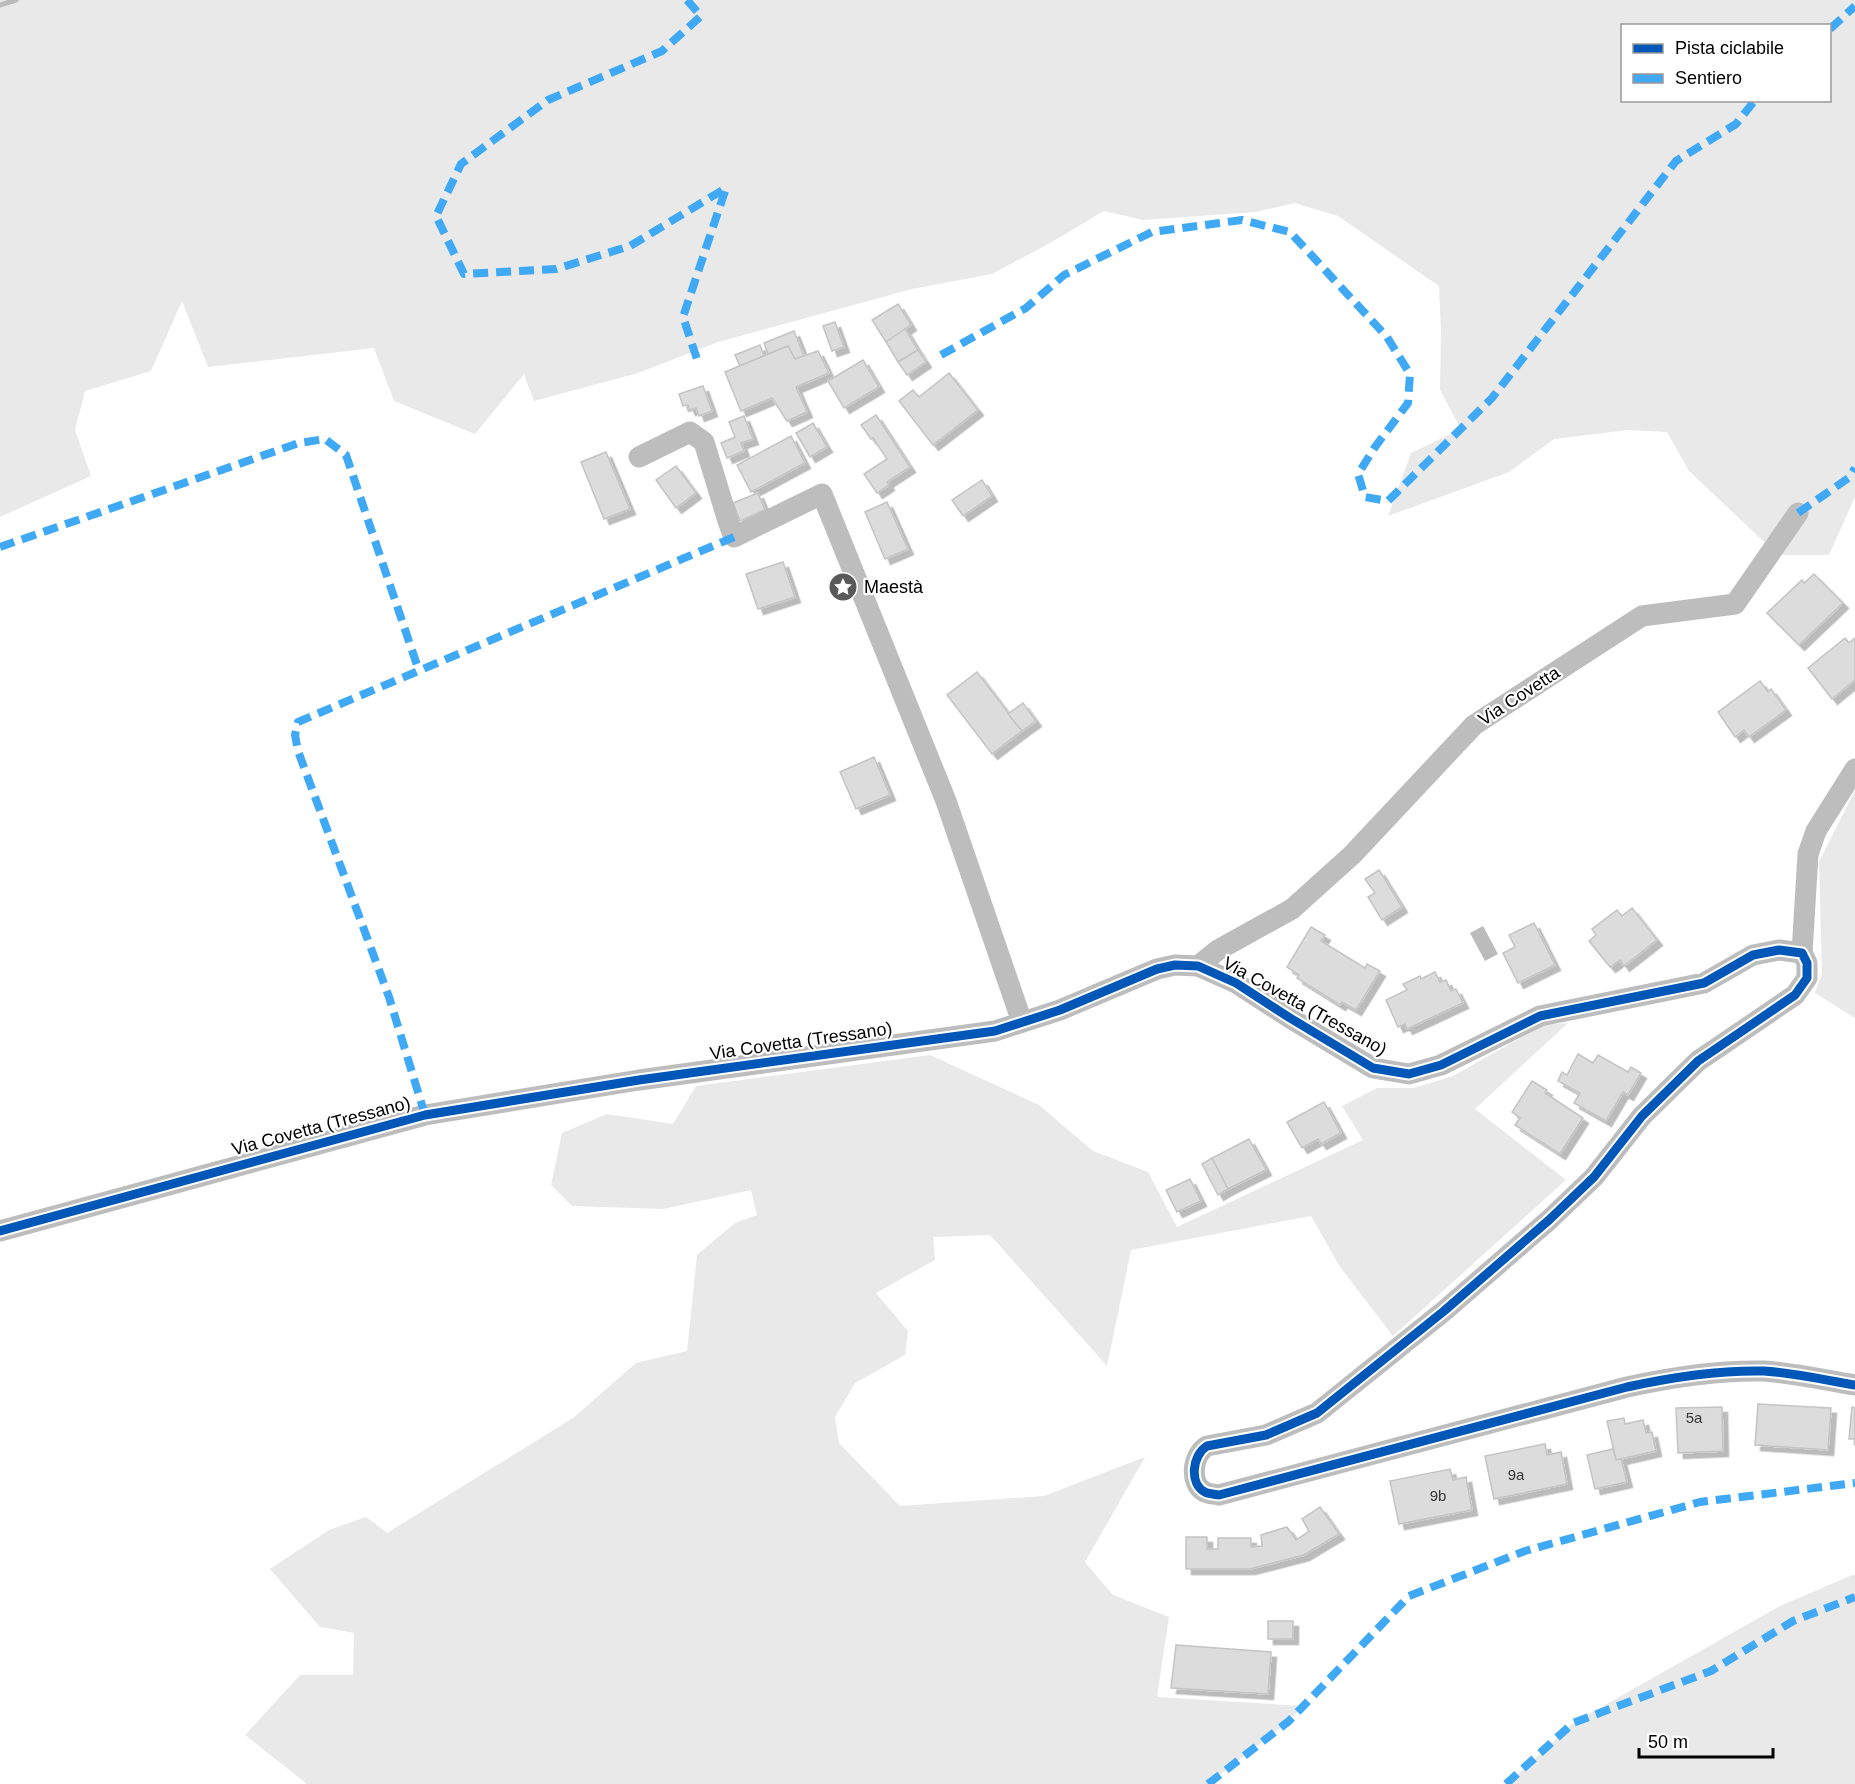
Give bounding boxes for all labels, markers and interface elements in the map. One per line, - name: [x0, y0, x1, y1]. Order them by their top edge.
- legend: [1621, 24, 1831, 102]
- text: Pista ciclabile: [1675, 38, 1784, 58]
- text: Sentiero: [1675, 68, 1742, 88]
- place icon: Maestà: [827, 571, 859, 603]
- place label: Maestà: [864, 577, 924, 597]
- street label: Via Covetta: [1475, 662, 1564, 730]
- street label: Via Covetta (Tressano): [1220, 953, 1390, 1059]
- street label: Via Covetta (Tressano): [708, 1018, 894, 1064]
- street label: Via Covetta (Tressano): [230, 1093, 412, 1159]
- house number: 5a: [1686, 1409, 1703, 1426]
- house number: 9a: [1508, 1466, 1525, 1483]
- house number: 9b: [1430, 1487, 1446, 1504]
- scale bar: [1639, 1721, 1772, 1759]
- text: 50 m: [1648, 1732, 1688, 1752]

